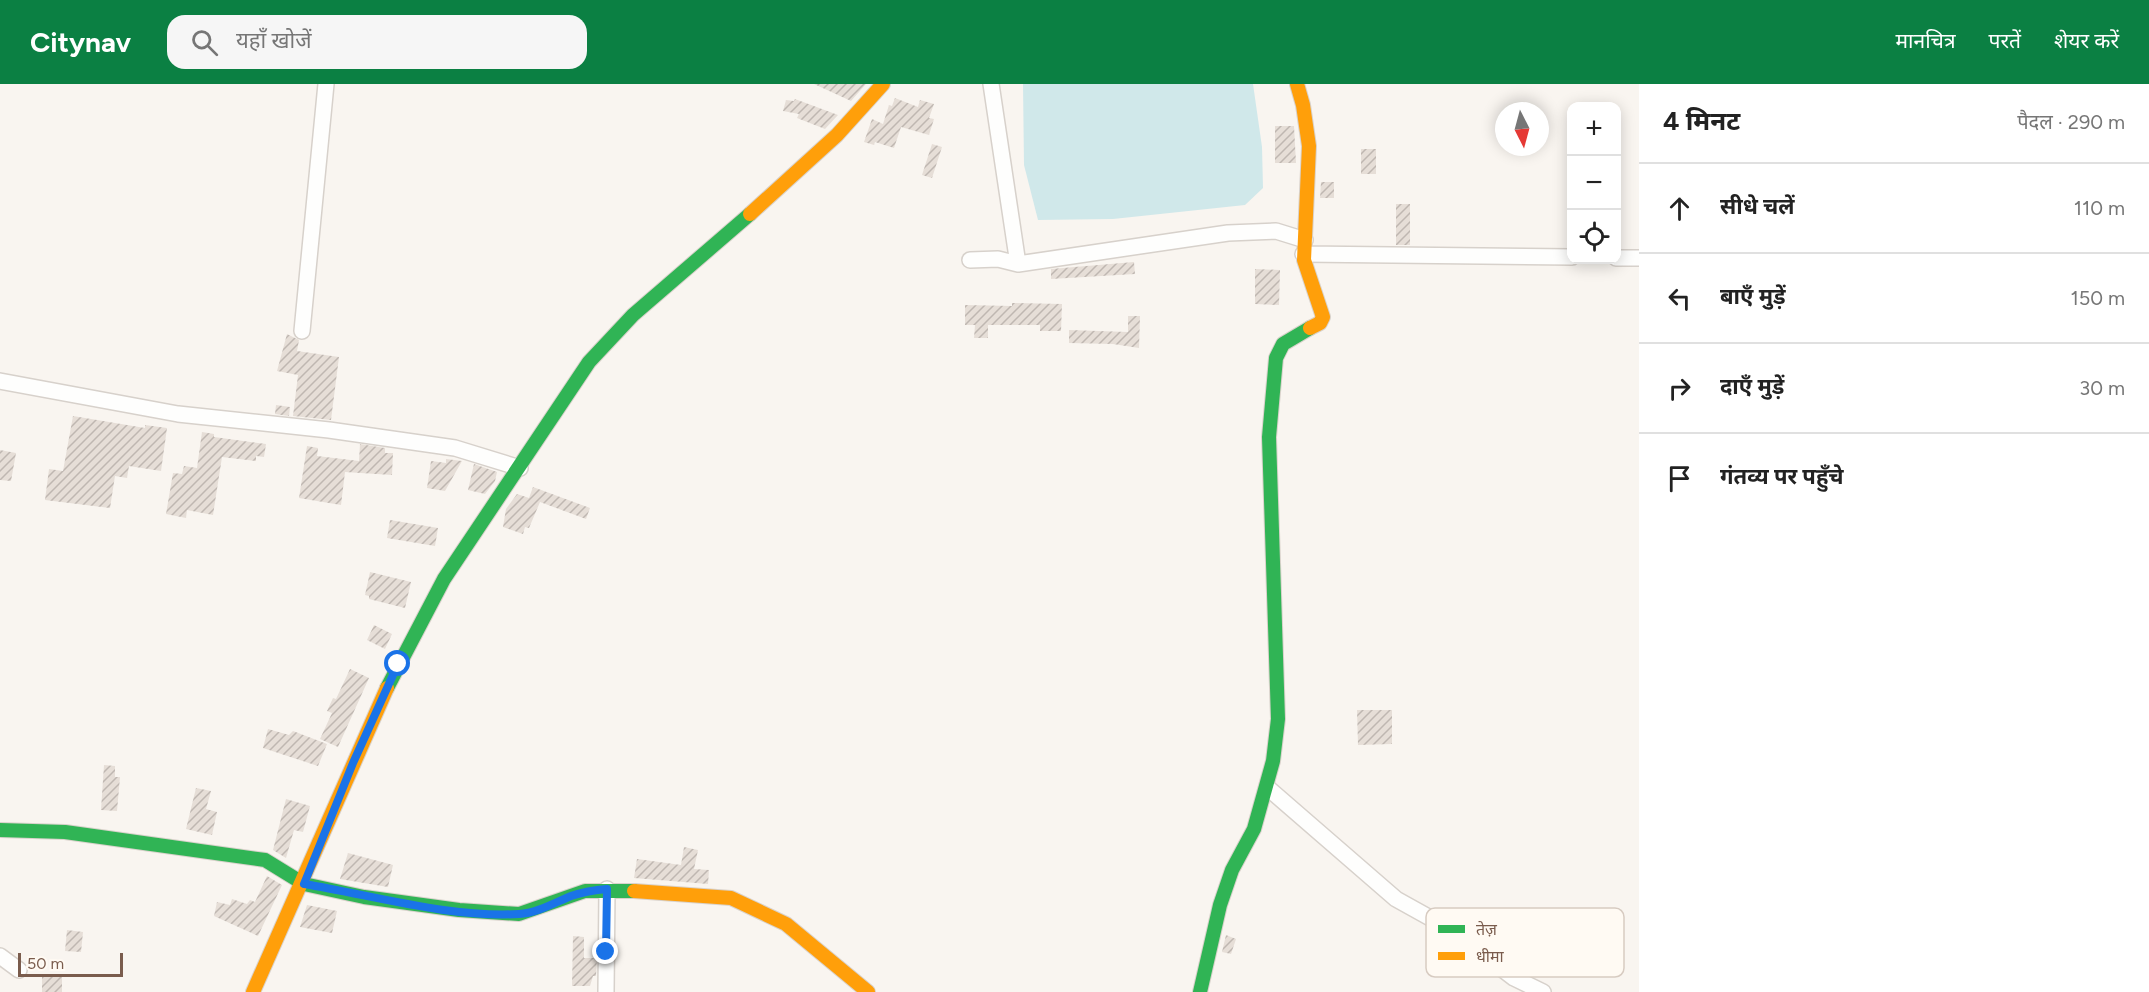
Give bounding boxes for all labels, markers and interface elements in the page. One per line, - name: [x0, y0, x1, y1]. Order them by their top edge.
- search box: [167, 15, 587, 69]
- text: Citynav: [30, 25, 131, 59]
- icon: search: [188, 26, 221, 59]
- text: यहाँ खोजें: [236, 27, 312, 54]
- text: मानचित्र: [1896, 28, 1956, 53]
- text: परतें: [1989, 28, 2021, 53]
- text: शेयर करें: [2054, 28, 2119, 53]
- north arrow: [1495, 102, 1549, 156]
- map controls: [1567, 102, 1621, 264]
- button: +: [1567, 102, 1621, 156]
- text: 4 मिनट: [1663, 105, 1740, 137]
- text: पैदल · 290 m: [2017, 110, 2125, 134]
- button: −: [1567, 156, 1621, 210]
- icon: ahead: [1663, 192, 1696, 225]
- text: सीधे चलें: [1720, 193, 1795, 220]
- text: 110 m: [2074, 196, 2125, 220]
- button: locate: [1567, 210, 1621, 264]
- icon: left: [1663, 282, 1696, 315]
- text: बाएँ मुड़ें: [1720, 283, 1786, 310]
- text: 150 m: [2070, 286, 2125, 310]
- icon: right: [1663, 372, 1696, 405]
- text: दाएँ मुड़ें: [1720, 373, 1784, 400]
- text: 30 m: [2079, 376, 2125, 400]
- icon: arrive: [1663, 462, 1696, 495]
- text: गंतव्य पर पहुँचे: [1720, 463, 1844, 490]
- route start: [384, 650, 410, 676]
- legend: [1426, 908, 1624, 977]
- text: तेज़: [1476, 920, 1498, 939]
- route end: [592, 938, 618, 964]
- text: धीमा: [1476, 947, 1505, 966]
- scale bar: [18, 950, 123, 978]
- text: 50 m: [27, 954, 64, 973]

